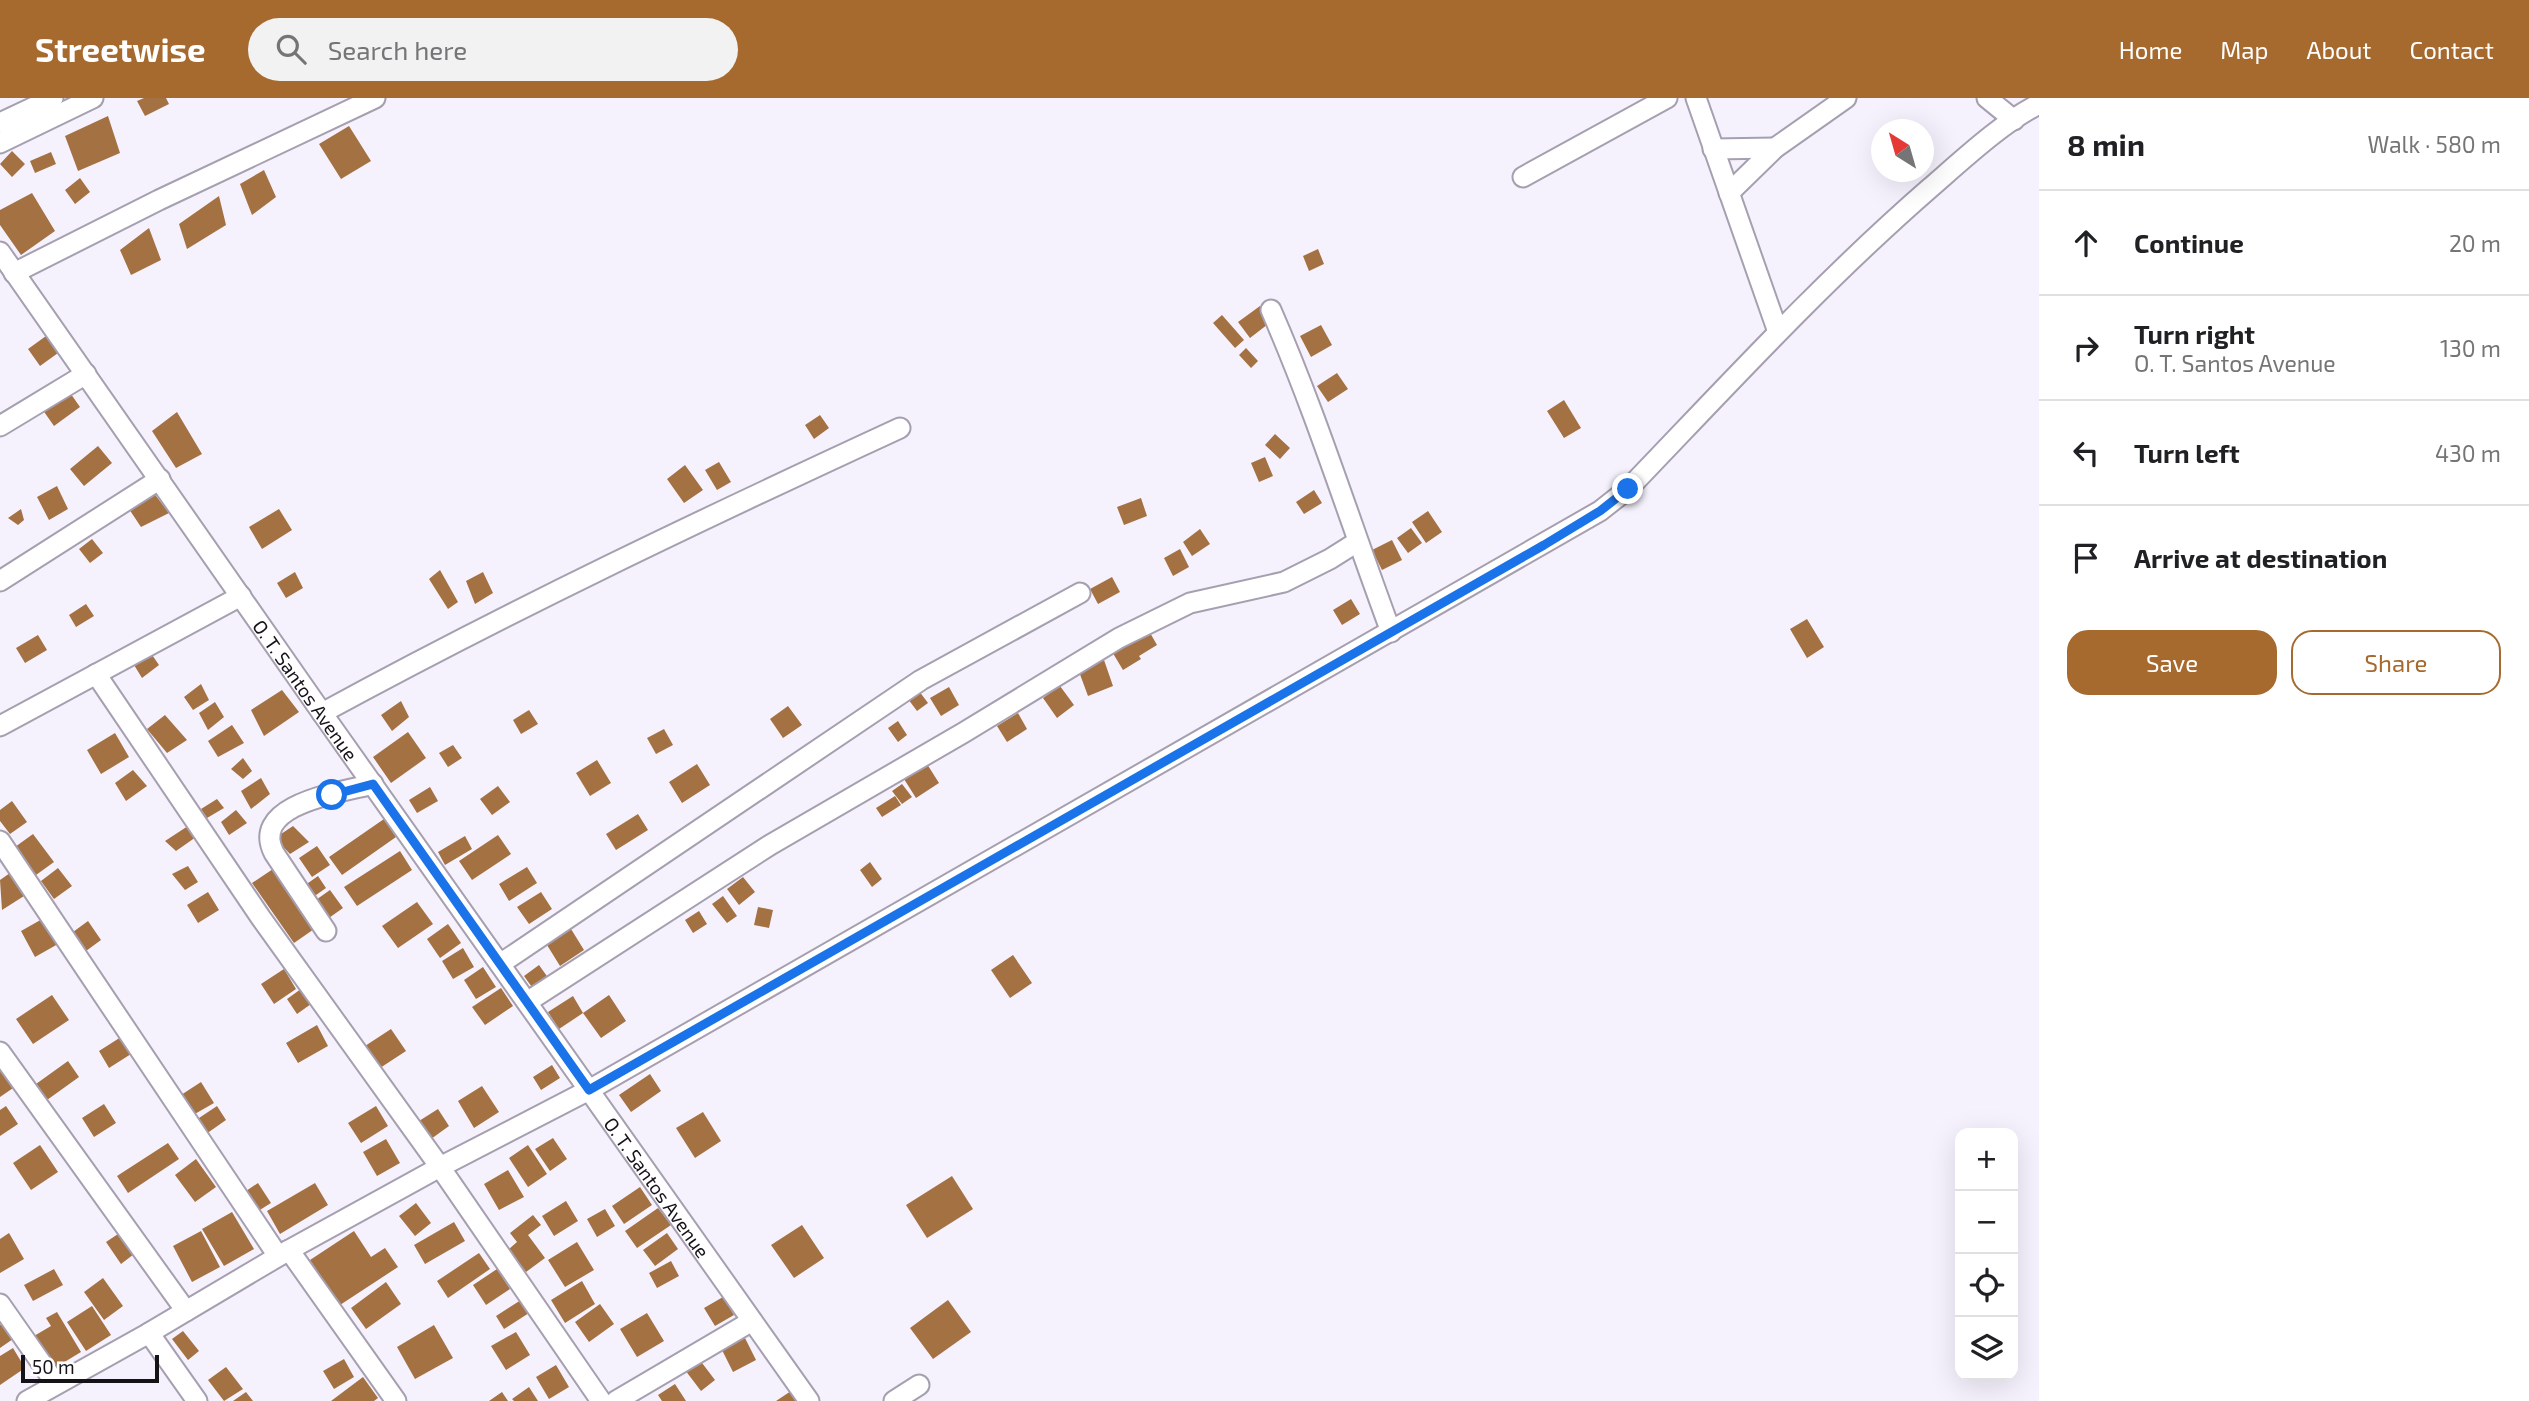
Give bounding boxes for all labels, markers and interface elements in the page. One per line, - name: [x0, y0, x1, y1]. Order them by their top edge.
- search box: [248, 18, 738, 81]
- text: Streetwise: [35, 29, 206, 69]
- icon: search: [272, 30, 310, 68]
- text: Search here: [328, 34, 467, 65]
- text: Home: [2119, 35, 2182, 64]
- text: Map: [2220, 35, 2268, 64]
- text: About: [2306, 35, 2372, 64]
- text: Contact: [2410, 35, 2494, 64]
- north arrow: [1871, 119, 1934, 182]
- text: 8 min: [2067, 126, 2145, 162]
- text: Walk · 580 m: [2367, 130, 2501, 158]
- icon: ahead: [2067, 224, 2105, 262]
- text: Continue: [2134, 227, 2244, 258]
- text: 20 m: [2449, 229, 2501, 257]
- text: Turn right: [2134, 318, 2255, 349]
- icon: right: [2067, 329, 2105, 367]
- text: 130 m: [2440, 334, 2501, 362]
- text: O. T. Santos Avenue: [2134, 349, 2336, 377]
- icon: left: [2067, 434, 2105, 472]
- text: Turn left: [2134, 437, 2240, 468]
- text: 430 m: [2435, 439, 2501, 467]
- route end: [1612, 473, 1643, 504]
- icon: arrive: [2067, 539, 2105, 577]
- text: Arrive at destination: [2134, 542, 2387, 573]
- street label: O. T. Santos Avenue: [249, 615, 363, 765]
- button: Save: [2067, 630, 2277, 695]
- button: Share: [2291, 630, 2501, 695]
- route start: [316, 779, 347, 810]
- street label: O. T. Santos Avenue: [600, 1112, 715, 1262]
- map controls: [1955, 1128, 2018, 1380]
- button: +: [1955, 1128, 2018, 1191]
- button: −: [1955, 1191, 2018, 1254]
- button: locate: [1955, 1254, 2018, 1317]
- button: layers: [1955, 1317, 2018, 1380]
- scale bar: [21, 1352, 159, 1384]
- text: 50 m: [32, 1355, 75, 1378]

